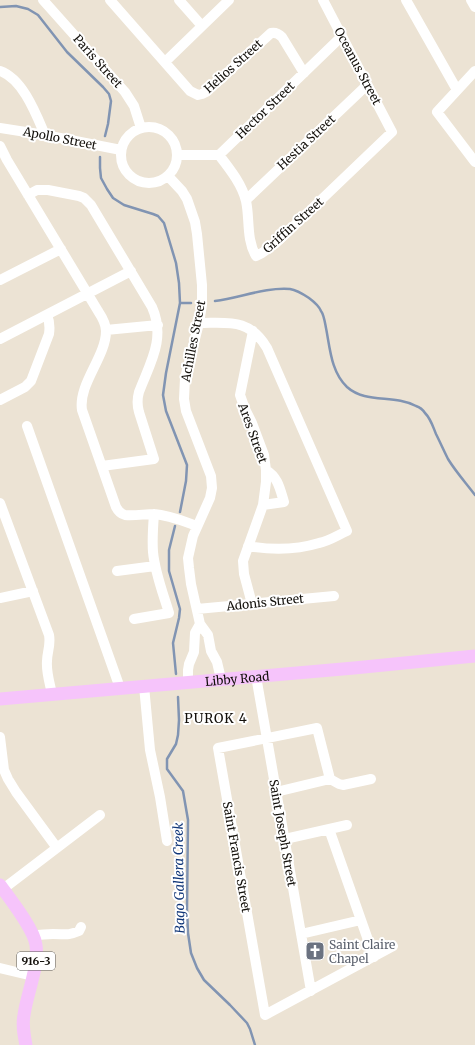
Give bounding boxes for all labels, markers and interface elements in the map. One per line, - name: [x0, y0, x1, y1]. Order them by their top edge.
- street label: Oceanus Street: [331, 25, 385, 108]
- street label: Paris Street: [70, 31, 126, 91]
- street label: Helios Street: [201, 36, 265, 96]
- street label: Hector Street: [232, 78, 298, 142]
- street label: Hestia Street: [274, 111, 338, 173]
- street label: Apollo Street: [21, 123, 98, 153]
- street label: Griffin Street: [260, 194, 327, 256]
- street label: Achilles Street: [178, 299, 208, 384]
- street label: Ares Street: [235, 400, 271, 465]
- street label: Adonis Street: [225, 590, 305, 614]
- street label: Libby Road: [204, 668, 270, 689]
- district label: PUROK 4: [184, 710, 248, 727]
- street label: Saint Joseph Street: [266, 778, 300, 888]
- street label: Saint Francis Street: [220, 800, 254, 914]
- water label: Bago Gallera Creek: [170, 822, 188, 934]
- place label: Saint Claire Chapel: [329, 937, 395, 966]
- church icon: Saint Claire Chapel: [304, 940, 326, 962]
- road number: 916-3: [17, 952, 55, 970]

